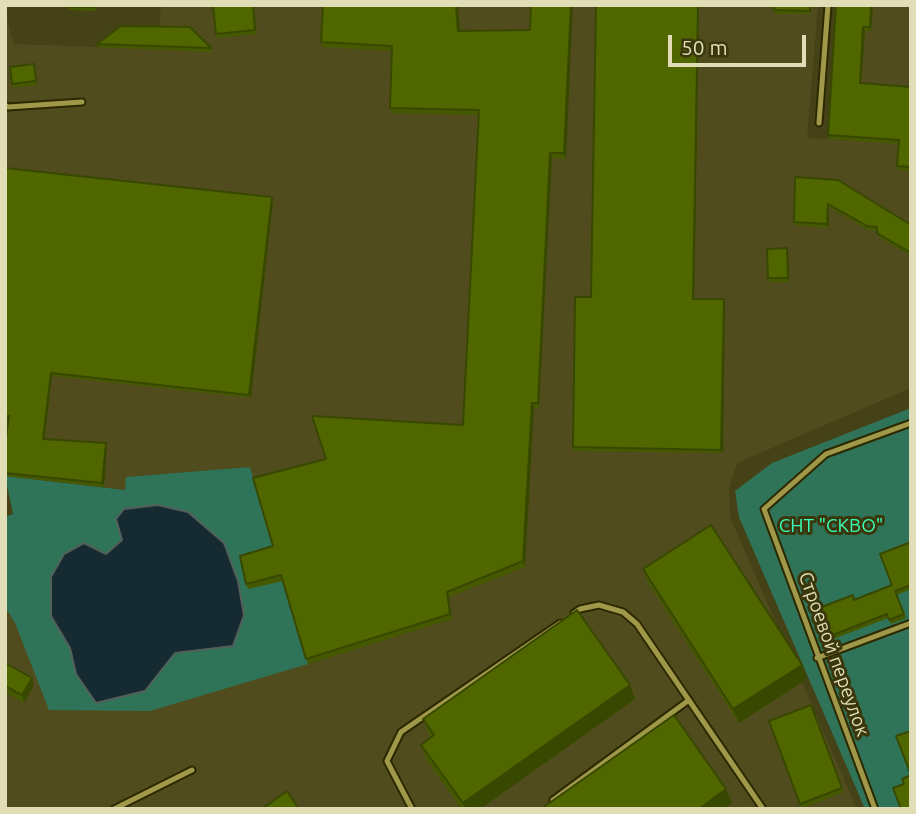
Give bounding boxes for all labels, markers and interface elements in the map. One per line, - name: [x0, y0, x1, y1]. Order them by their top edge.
- scale bar: [671, 21, 809, 65]
- text: 50 m: [681, 35, 728, 59]
- park label: СНТ "СКВО": [779, 515, 883, 537]
- street label: Строевой переулок: [794, 569, 874, 739]

